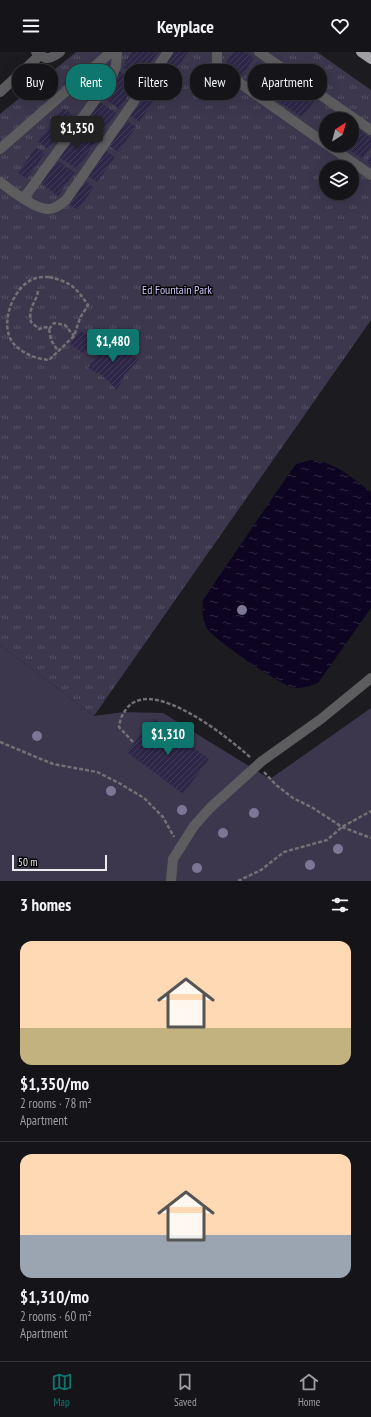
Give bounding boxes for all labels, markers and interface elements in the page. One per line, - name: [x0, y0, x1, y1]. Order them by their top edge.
- icon: menu: [20, 15, 42, 37]
- text: Keyplace: [157, 15, 214, 38]
- icon: heart: [329, 15, 351, 37]
- chip: Buy: [12, 64, 58, 100]
- chip: Rent: [66, 64, 116, 100]
- chip: Filters: [124, 64, 182, 100]
- chip: New: [190, 64, 240, 100]
- chip: Apartment: [248, 64, 327, 100]
- north arrow: [319, 112, 359, 152]
- map controls: [319, 112, 359, 200]
- pin: $1,350: [44, 116, 110, 150]
- text: $1,350: [60, 120, 94, 137]
- button: layers: [319, 160, 359, 200]
- park label: Ed Fountain Park: [142, 282, 212, 297]
- pin: $1,480: [80, 329, 146, 363]
- text: $1,480: [96, 333, 130, 350]
- pin: $1,310: [135, 722, 201, 756]
- text: $1,310: [151, 726, 185, 743]
- scale bar: [12, 853, 107, 872]
- text: 50 m: [18, 855, 37, 869]
- text: 3 homes: [20, 894, 71, 916]
- icon: filters: [329, 894, 351, 916]
- icon: home: [150, 967, 222, 1039]
- text: $1,350/mo: [20, 1073, 89, 1095]
- text: 2 rooms · 78 m²: [20, 1095, 92, 1112]
- text: Apartment: [20, 1112, 68, 1129]
- icon: home: [150, 1180, 222, 1252]
- text: $1,310/mo: [20, 1286, 89, 1308]
- text: 2 rooms · 60 m²: [20, 1308, 92, 1325]
- text: Apartment: [20, 1325, 68, 1342]
- tab: Map: [51, 1371, 73, 1409]
- tab: Saved: [174, 1371, 197, 1409]
- tab: Home: [298, 1371, 320, 1409]

